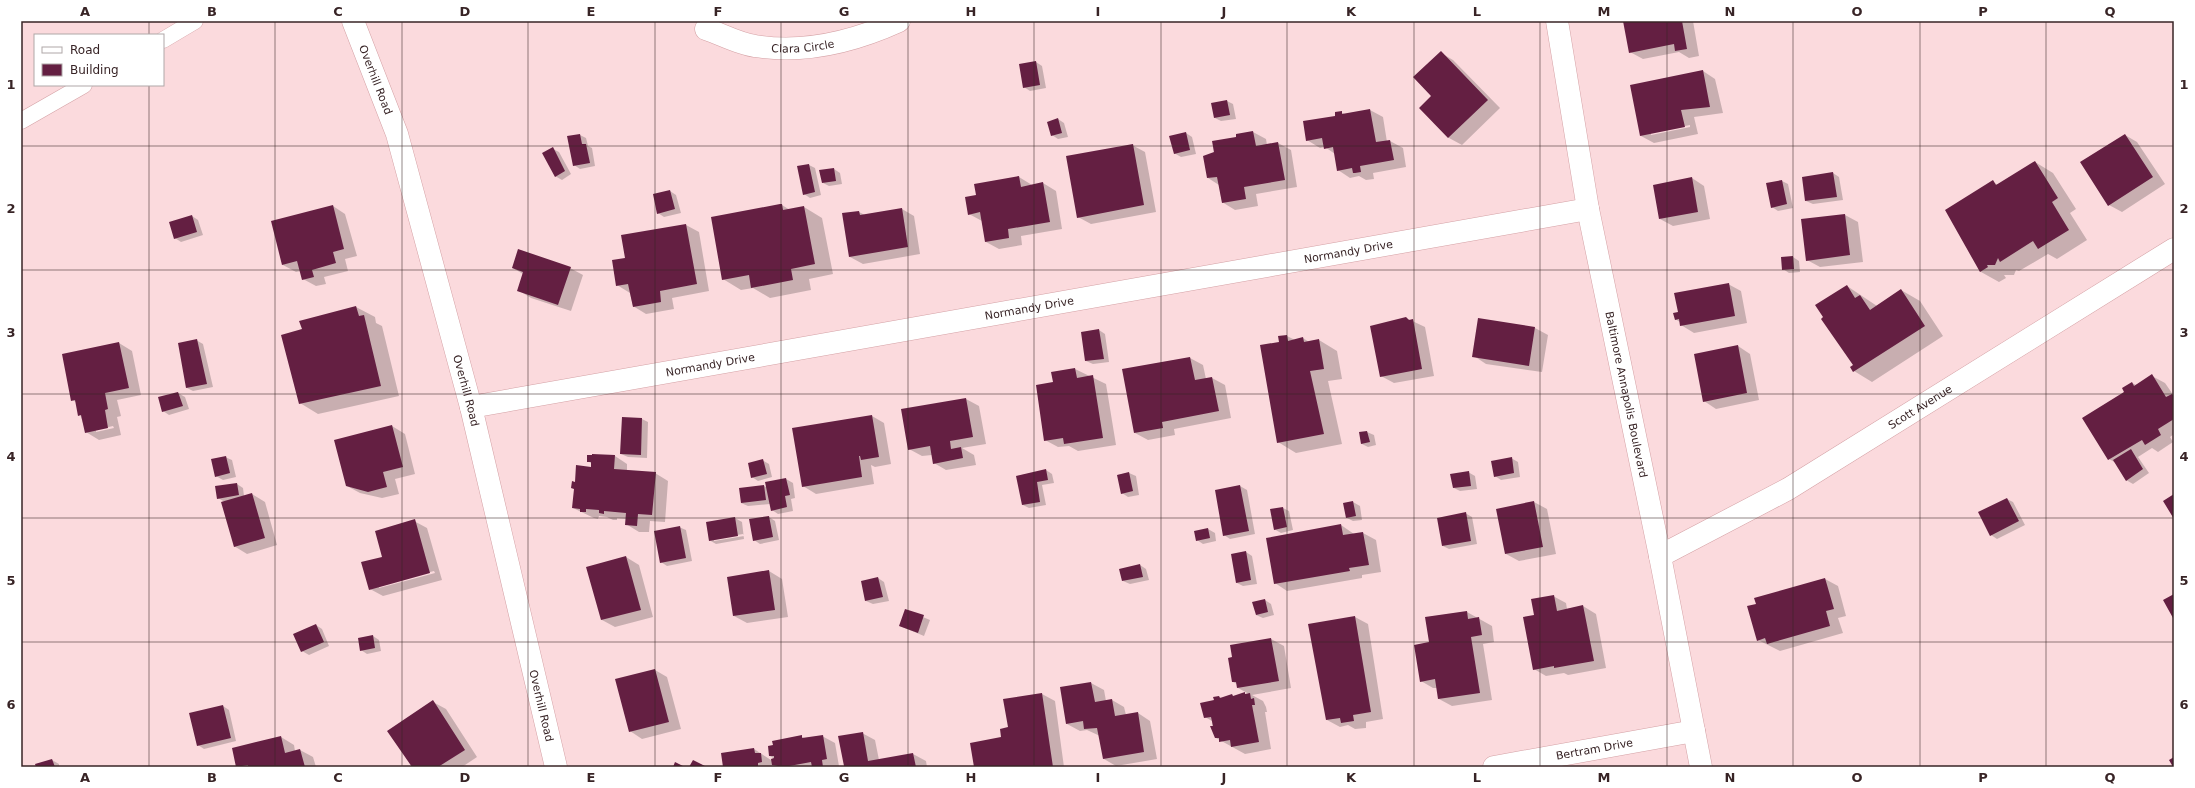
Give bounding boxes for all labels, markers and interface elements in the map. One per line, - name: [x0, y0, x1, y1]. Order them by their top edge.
- text: A: [80, 4, 90, 19]
- text: B: [207, 4, 217, 19]
- text: C: [333, 4, 343, 19]
- text: D: [460, 4, 471, 19]
- text: E: [587, 4, 595, 19]
- text: F: [714, 4, 722, 19]
- text: G: [839, 4, 849, 19]
- text: H: [966, 4, 976, 19]
- text: I: [1096, 4, 1100, 19]
- text: J: [1221, 4, 1226, 19]
- text: K: [1346, 4, 1357, 19]
- text: L: [1473, 4, 1481, 19]
- text: M: [1598, 4, 1610, 19]
- text: N: [1725, 4, 1735, 19]
- text: O: [1851, 4, 1863, 19]
- text: P: [1978, 4, 1988, 19]
- text: Q: [2104, 4, 2116, 19]
- legend: [34, 34, 164, 86]
- street label: Clara Circle: [771, 37, 836, 55]
- text: Road: [70, 43, 100, 57]
- street label: Overhill Road: [356, 43, 395, 116]
- text: Building: [70, 63, 119, 77]
- text: 1: [6, 77, 16, 92]
- text: 1: [2179, 77, 2189, 92]
- text: 2: [6, 201, 16, 216]
- text: 2: [2179, 201, 2189, 216]
- street label: Normandy Drive: [1303, 237, 1394, 266]
- street label: Normandy Drive: [984, 294, 1075, 322]
- street label: Baltimore Annapolis Boulevard: [1603, 310, 1650, 479]
- text: 3: [6, 325, 16, 340]
- text: 3: [2179, 325, 2189, 340]
- street label: Normandy Drive: [665, 350, 756, 379]
- street label: Overhill Road: [451, 353, 482, 428]
- street label: Scott Avenue: [1886, 382, 1955, 432]
- text: 4: [6, 449, 16, 464]
- text: 4: [2179, 449, 2189, 464]
- text: 5: [6, 573, 16, 588]
- text: 5: [2179, 573, 2189, 588]
- street label: Overhill Road: [527, 668, 556, 743]
- text: 6: [6, 697, 16, 712]
- text: 6: [2179, 697, 2189, 712]
- street label: Bertram Drive: [1555, 736, 1634, 762]
- text: A: [80, 770, 90, 785]
- text: B: [207, 770, 217, 785]
- text: C: [333, 770, 343, 785]
- text: D: [460, 770, 471, 785]
- text: E: [587, 770, 595, 785]
- text: F: [714, 770, 722, 785]
- text: G: [839, 770, 849, 785]
- text: H: [966, 770, 976, 785]
- text: I: [1096, 770, 1100, 785]
- text: J: [1221, 770, 1226, 785]
- text: K: [1346, 770, 1357, 785]
- text: L: [1473, 770, 1481, 785]
- text: M: [1598, 770, 1610, 785]
- text: N: [1725, 770, 1735, 785]
- text: O: [1851, 770, 1863, 785]
- text: P: [1978, 770, 1988, 785]
- text: Q: [2104, 770, 2116, 785]

